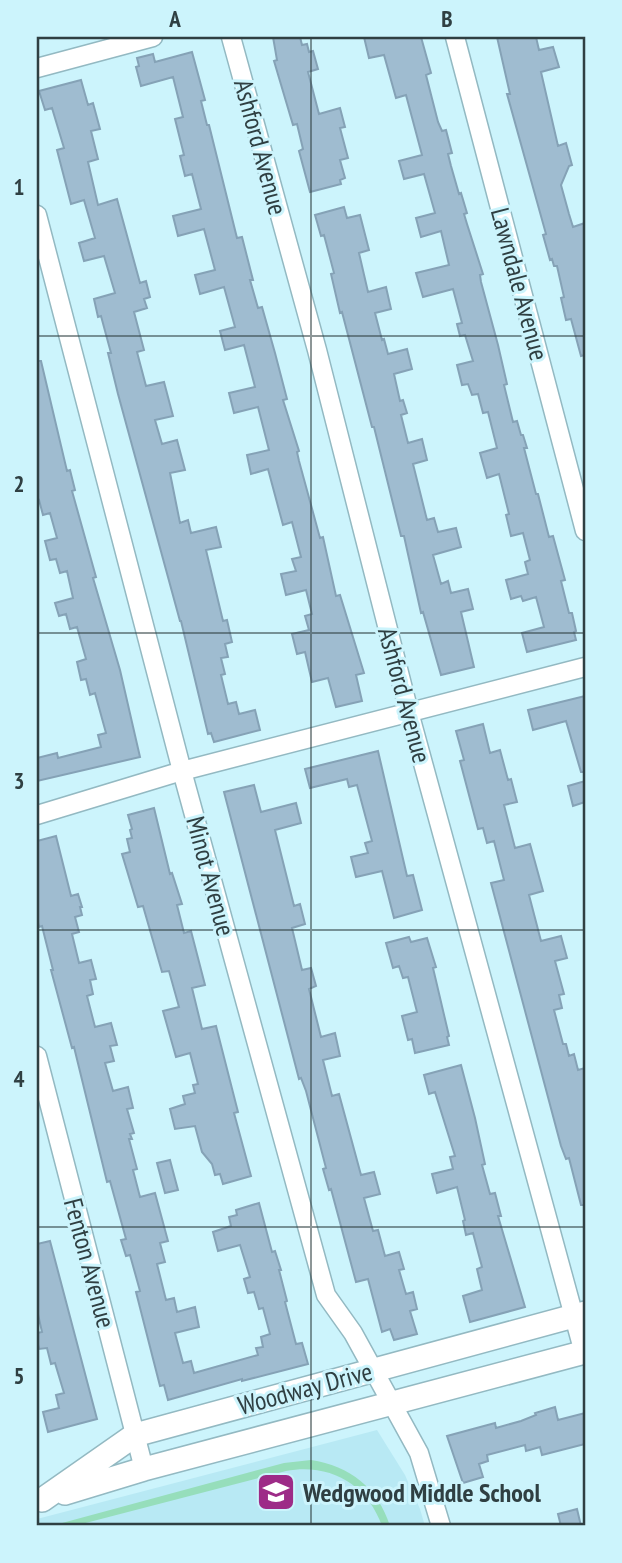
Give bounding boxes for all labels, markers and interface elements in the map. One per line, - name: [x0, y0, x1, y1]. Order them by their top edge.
- text: A: [168, 4, 181, 33]
- text: B: [441, 4, 453, 33]
- street label: Ashford Avenue: [227, 76, 295, 218]
- text: 1: [14, 172, 25, 201]
- street label: Lawndale Avenue: [484, 204, 556, 364]
- text: 2: [14, 469, 25, 498]
- street label: Ashford Avenue: [371, 624, 439, 766]
- text: 3: [14, 766, 25, 795]
- street label: Minot Avenue: [179, 813, 243, 939]
- text: 4: [14, 1064, 25, 1093]
- street label: Fenton Avenue: [57, 1194, 123, 1332]
- street label: Woodway Drive: [234, 1354, 376, 1422]
- text: 5: [14, 1361, 25, 1390]
- school or university icon: Wedgwood Middle School: [255, 1471, 297, 1513]
- place label: Wedgwood Middle School: [302, 1476, 541, 1509]

